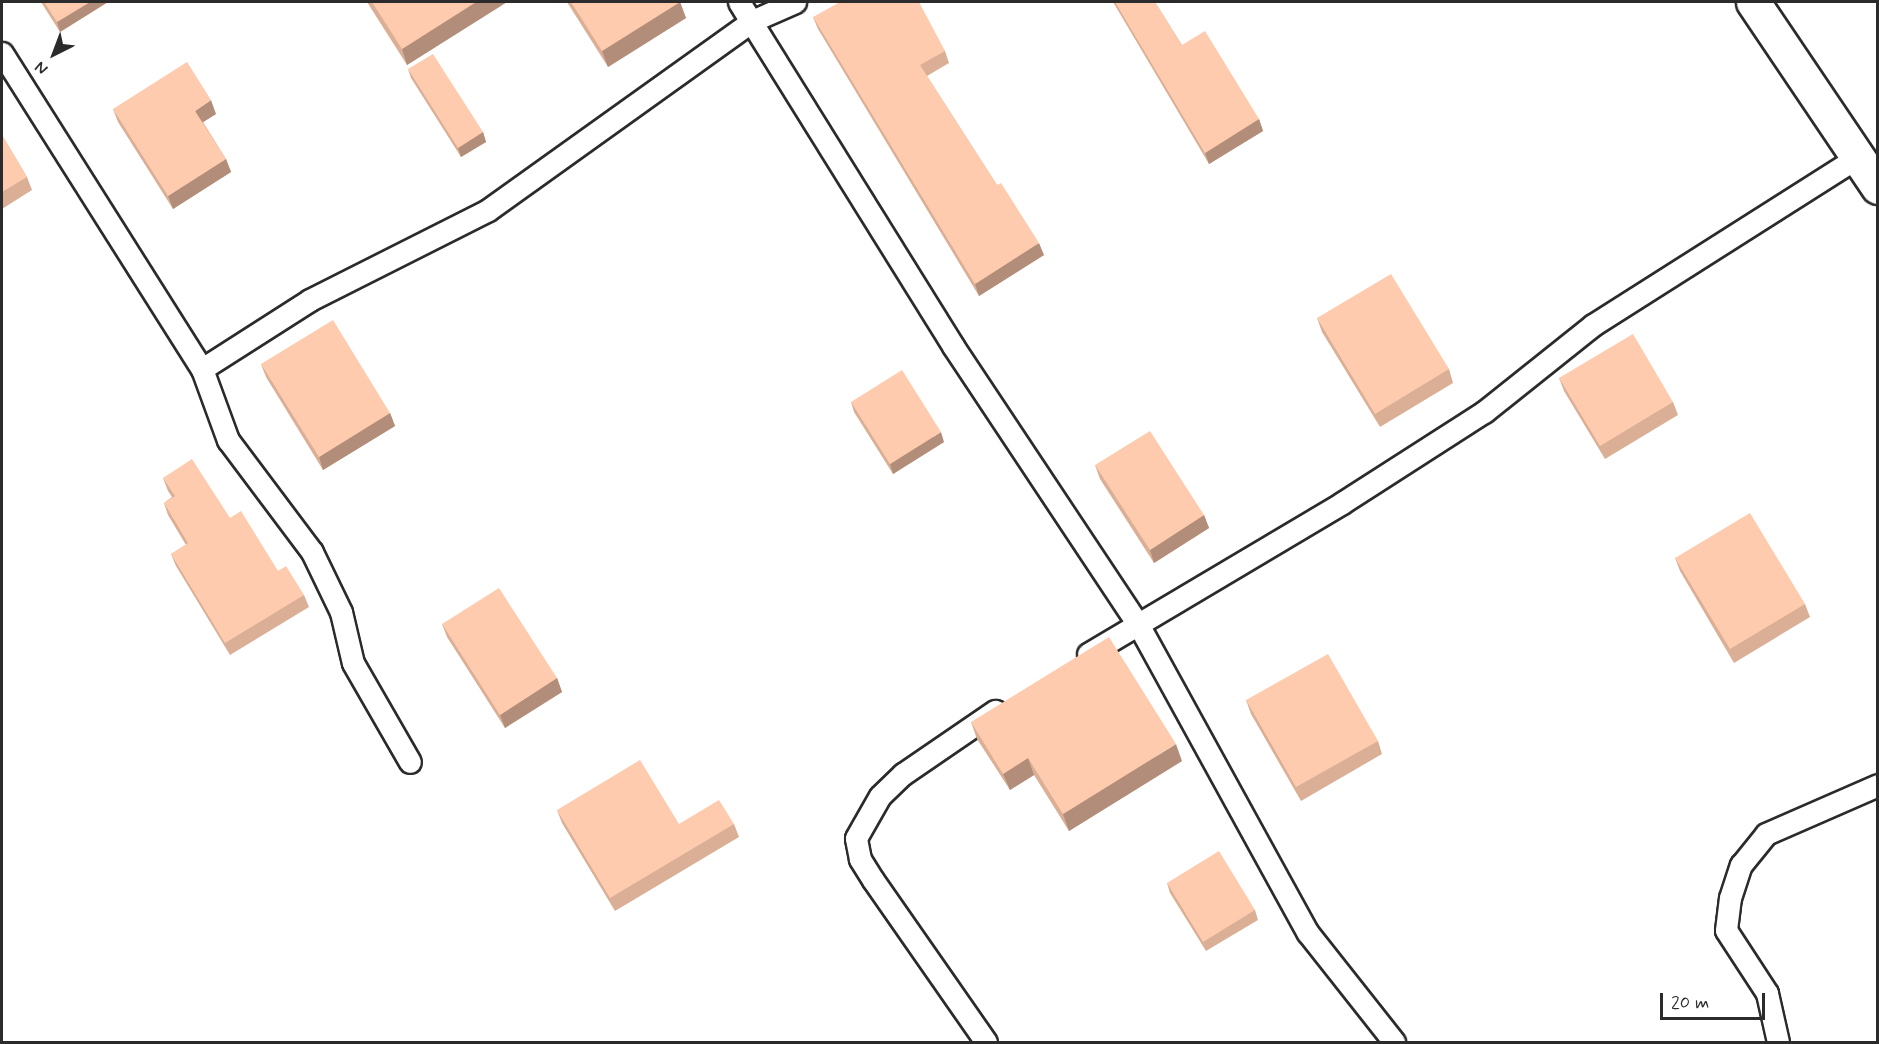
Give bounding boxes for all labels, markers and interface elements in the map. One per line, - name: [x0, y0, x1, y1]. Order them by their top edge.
- north arrow: [24, 24, 84, 84]
- text: N: [31, 56, 53, 79]
- scale bar: [1663, 981, 1768, 1019]
- text: 20 m: [1671, 991, 1709, 1015]

